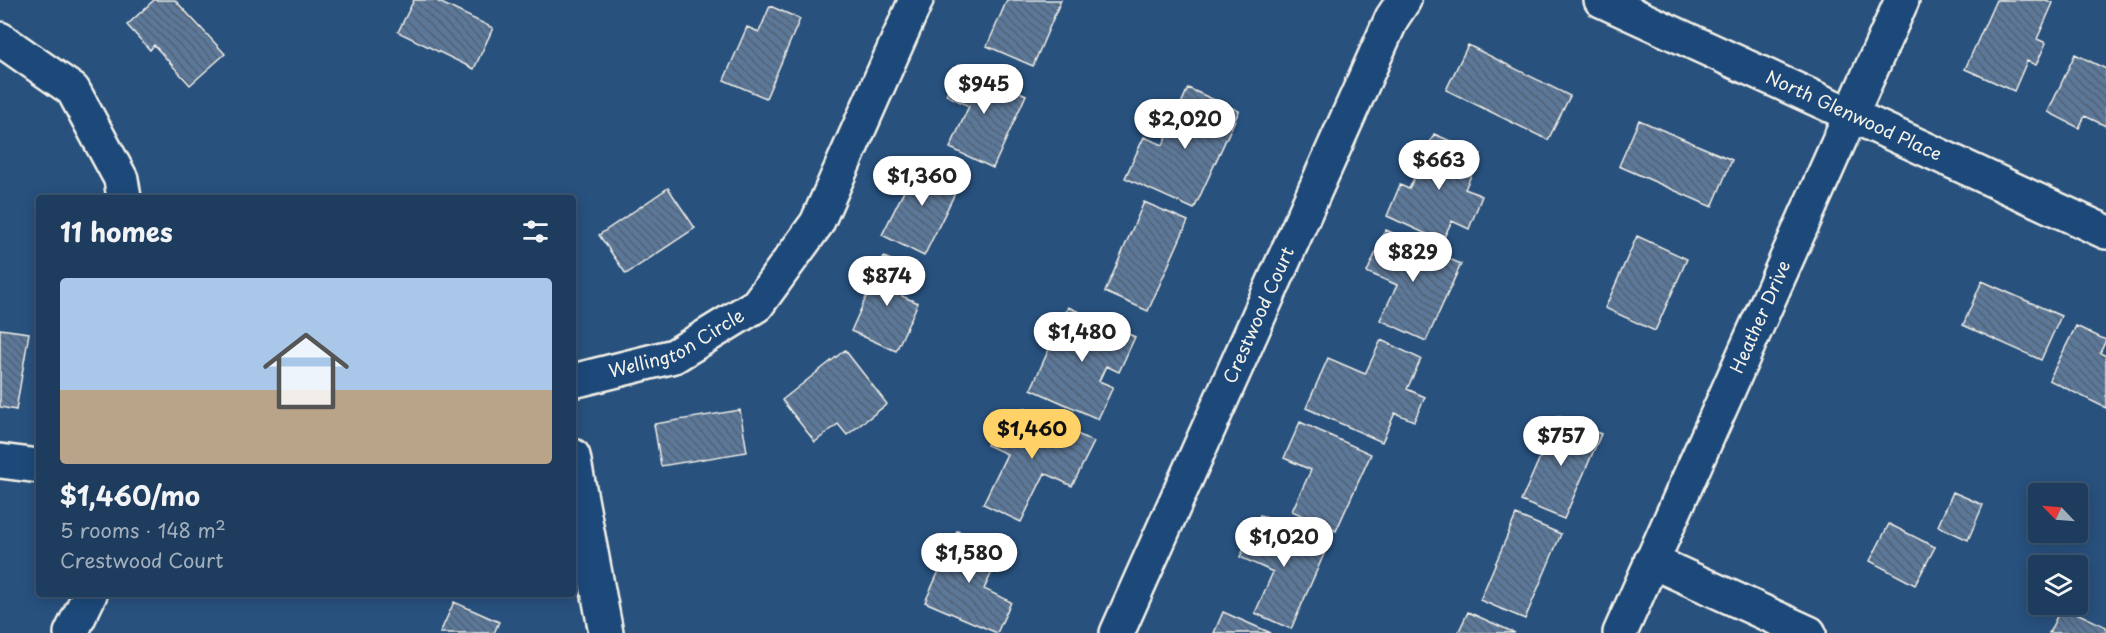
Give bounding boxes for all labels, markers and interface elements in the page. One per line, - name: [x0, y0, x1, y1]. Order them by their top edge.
- street label: North Glenwood Place: [1762, 63, 1947, 167]
- pin: $945: [948, 64, 1020, 115]
- text: $945: [958, 68, 1010, 98]
- pin: $2,020: [1136, 99, 1234, 150]
- text: $2,020: [1148, 103, 1222, 133]
- pin: $663: [1403, 140, 1475, 191]
- text: $663: [1413, 144, 1465, 174]
- pin: $1,360: [873, 156, 971, 207]
- text: $1,360: [887, 160, 957, 190]
- text: 11 homes: [60, 212, 173, 251]
- icon: filters: [519, 215, 552, 248]
- pin: $829: [1377, 232, 1449, 283]
- text: $829: [1388, 236, 1438, 266]
- street label: Crestwood Court: [1215, 242, 1300, 387]
- street label: Heather Drive: [1722, 255, 1796, 377]
- pin: $874: [851, 256, 923, 307]
- text: $874: [862, 260, 912, 290]
- street label: Wellington Circle: [606, 301, 749, 384]
- pin: $1,480: [1033, 312, 1131, 363]
- text: $1,480: [1048, 316, 1116, 346]
- icon: home: [252, 317, 360, 425]
- pin: $1,460: [983, 409, 1081, 460]
- text: $1,460: [997, 413, 1067, 443]
- pin: $757: [1525, 416, 1597, 467]
- text: $757: [1537, 420, 1585, 450]
- text: $1,460/mo: [60, 476, 200, 515]
- north arrow: [2028, 483, 2088, 543]
- map controls: [2028, 483, 2088, 615]
- text: 5 rooms · 148 m²: [60, 515, 226, 545]
- pin: $1,020: [1235, 517, 1333, 568]
- text: $1,020: [1249, 521, 1319, 551]
- pin: $1,580: [920, 533, 1018, 584]
- text: $1,580: [935, 537, 1003, 567]
- text: Crestwood Court: [60, 545, 223, 575]
- button: layers: [2028, 555, 2088, 615]

